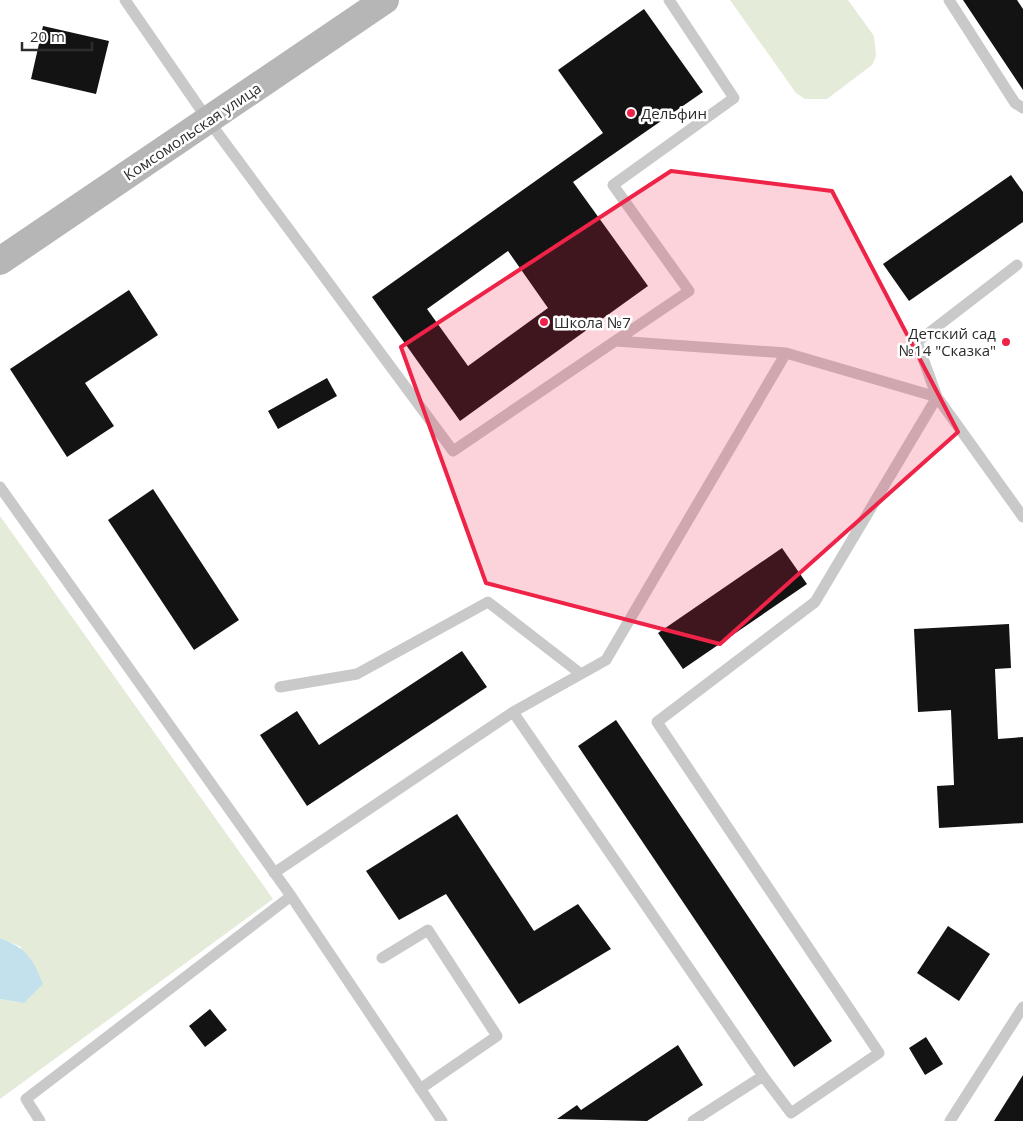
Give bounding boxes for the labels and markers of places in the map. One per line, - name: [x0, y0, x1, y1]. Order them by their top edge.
- place label: Дельфин: [641, 103, 707, 123]
- marker: Дельфин: [625, 107, 637, 119]
- place label: Школа №7: [554, 312, 631, 332]
- marker: Школа №7: [538, 316, 550, 328]
- place label: Детский сад №14 "Сказка": [899, 323, 996, 360]
- marker: Детский сад №14 "Сказка": [1000, 336, 1012, 348]

